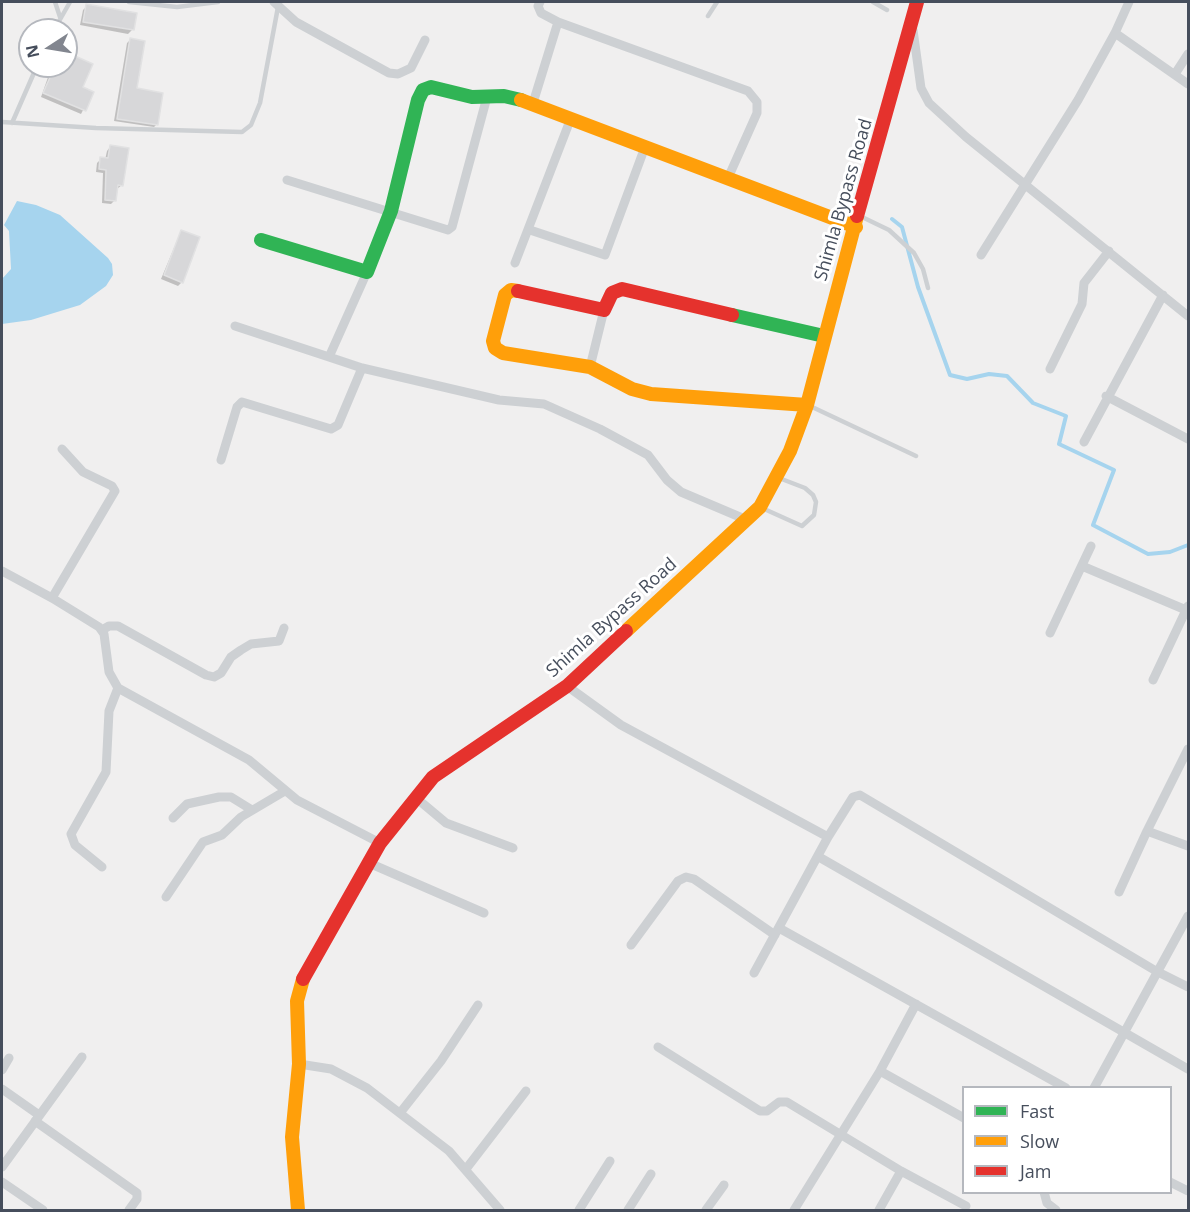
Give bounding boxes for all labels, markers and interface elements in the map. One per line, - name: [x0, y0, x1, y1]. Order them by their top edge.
- north arrow: [18, 18, 78, 78]
- text: N: [20, 43, 44, 60]
- street label: Shimla Bypass Road: [810, 116, 878, 284]
- street label: Shimla Bypass Road: [542, 554, 682, 682]
- legend: [962, 1086, 1172, 1194]
- text: Fast: [1020, 1099, 1054, 1123]
- text: Slow: [1020, 1129, 1059, 1153]
- text: Jam: [1020, 1159, 1052, 1183]

